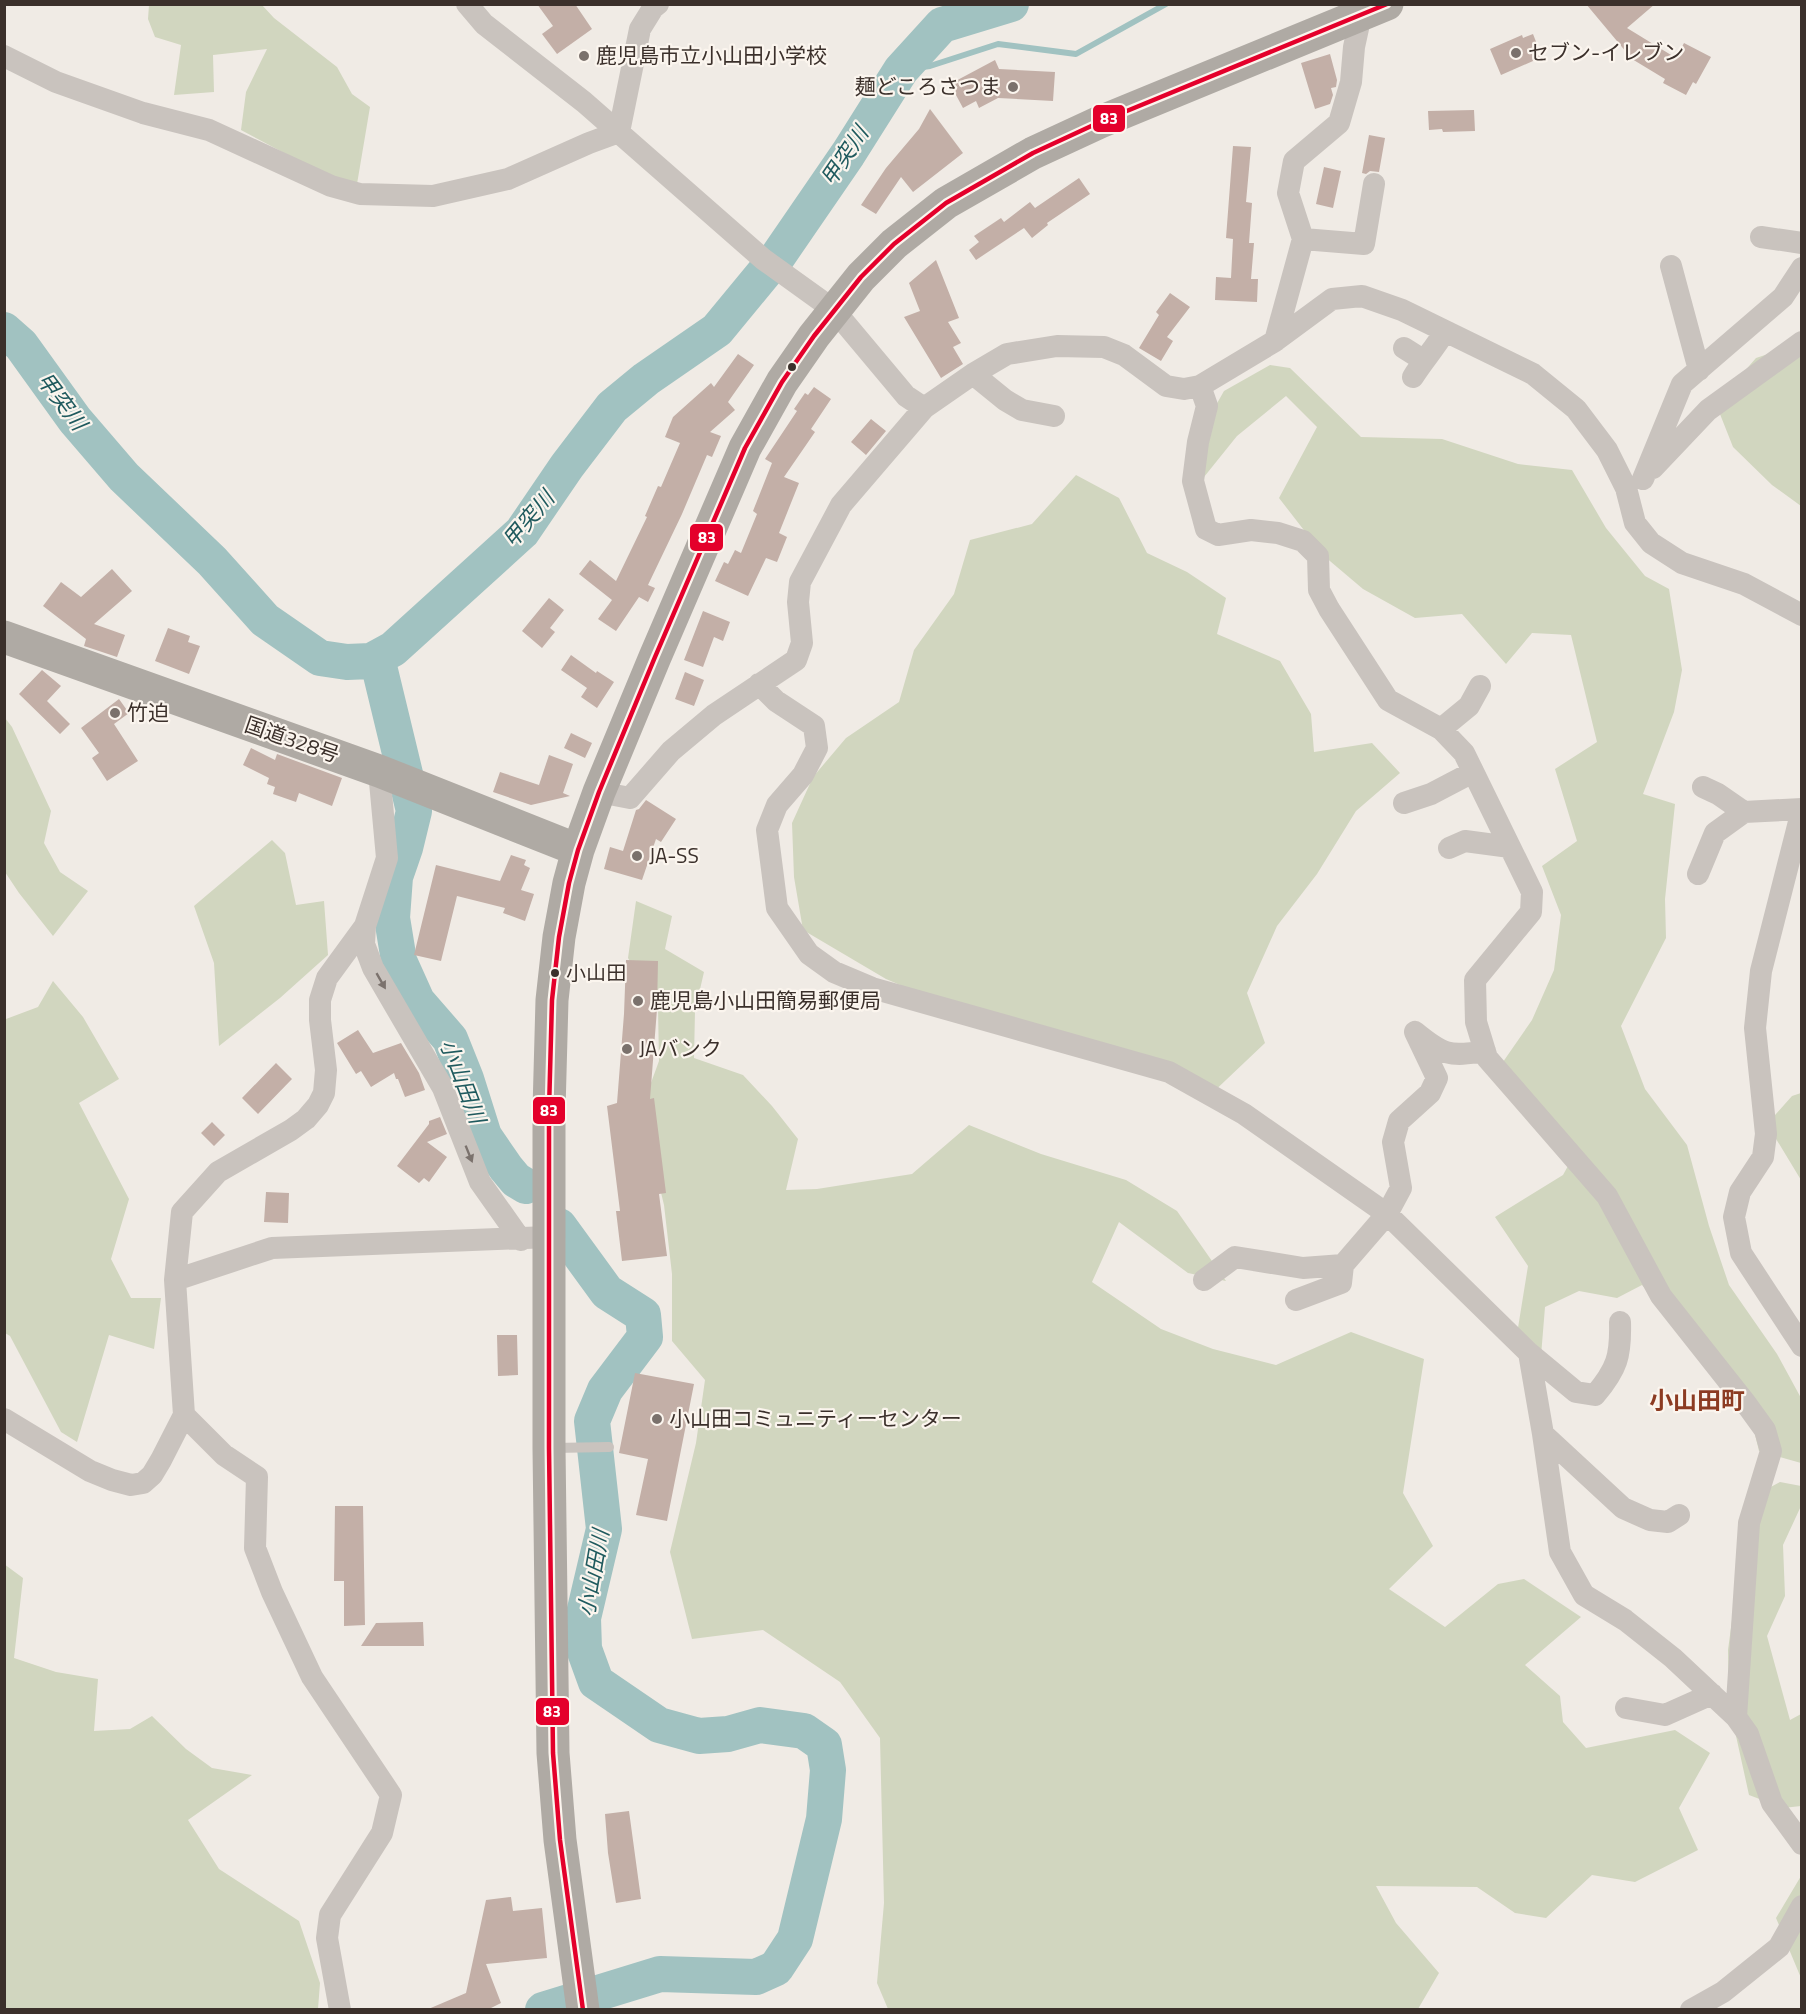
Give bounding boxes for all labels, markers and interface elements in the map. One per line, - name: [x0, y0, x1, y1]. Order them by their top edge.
- place label: セブン-イレブン: [1528, 36, 1684, 68]
- place label: 鹿児島市立小山田小学校: [596, 39, 827, 71]
- marker: セブン-イレブン: [1509, 46, 1523, 60]
- marker: 鹿児島市立小山田小学校: [577, 49, 591, 63]
- place label: 麺どころさつま: [855, 70, 1001, 102]
- marker: 麺どころさつま: [1006, 80, 1020, 94]
- line badge: 83: [1092, 104, 1126, 133]
- text: 83: [1100, 106, 1118, 130]
- water label: 甲突川: [811, 117, 878, 193]
- unlabelled marker: [786, 361, 798, 373]
- water label: 甲突川: [29, 364, 97, 439]
- water label: 甲突川: [494, 481, 564, 555]
- line badge: 83: [689, 523, 724, 552]
- text: 83: [698, 525, 716, 549]
- place label: 竹迫: [127, 696, 169, 728]
- marker: 竹迫: [108, 706, 122, 720]
- street label: 国道328号: [241, 708, 344, 770]
- place label: JA-SS: [649, 839, 699, 871]
- marker: JA-SS: [630, 849, 644, 863]
- place label: 小山田: [566, 957, 626, 988]
- marker: 小山田: [549, 967, 561, 979]
- one-way arrow: [376, 973, 386, 990]
- place label: 鹿児島小山田簡易郵便局: [650, 984, 881, 1016]
- marker: 鹿児島小山田簡易郵便局: [631, 994, 645, 1008]
- place label: JAバンク: [639, 1032, 722, 1064]
- water label: 小山田川: [431, 1034, 495, 1130]
- marker: JAバンク: [620, 1042, 634, 1056]
- line badge: 83: [532, 1096, 566, 1125]
- text: 83: [540, 1098, 558, 1122]
- one-way arrow: [465, 1145, 474, 1163]
- district label: 小山田町: [1649, 1382, 1745, 1418]
- place label: 小山田コミュニティーセンター: [669, 1402, 962, 1434]
- marker: 小山田コミュニティーセンター: [650, 1412, 664, 1426]
- water label: 小山田川: [569, 1525, 618, 1619]
- line badge: 83: [535, 1697, 570, 1726]
- text: 83: [543, 1699, 561, 1723]

